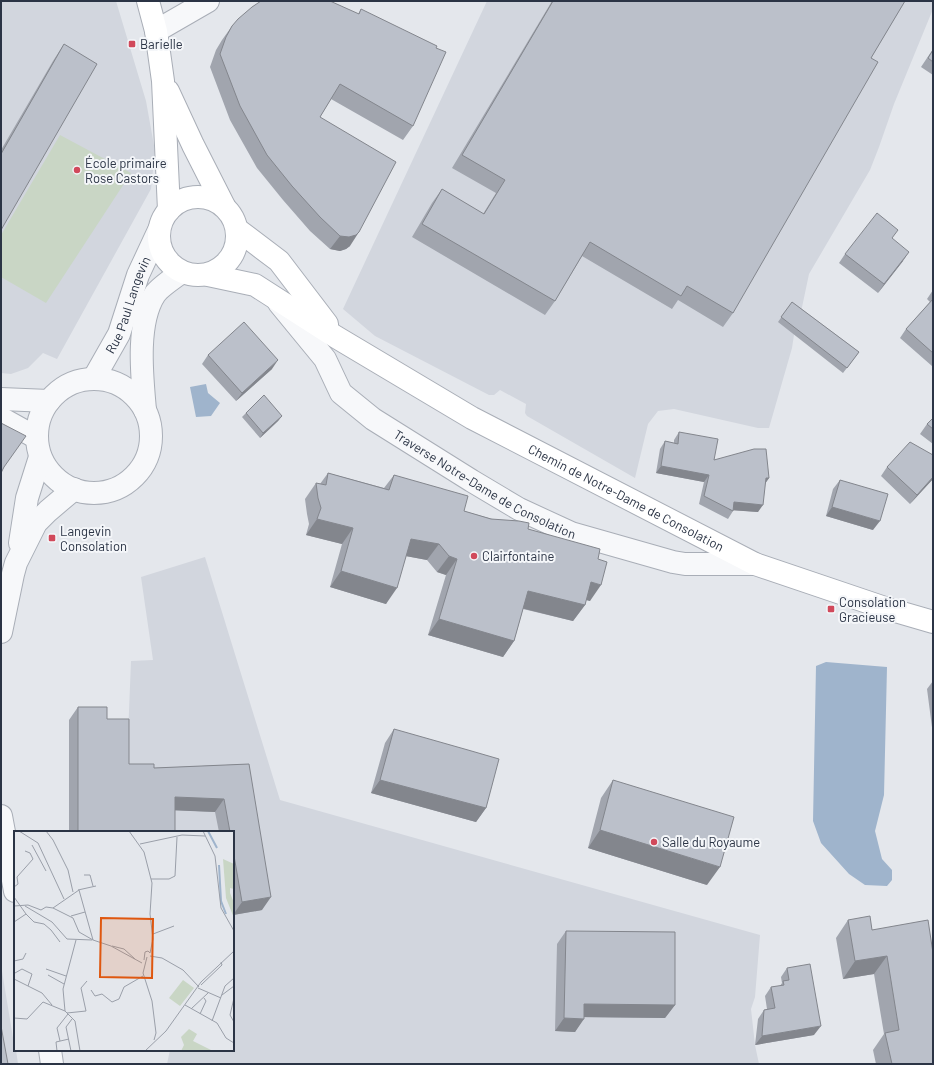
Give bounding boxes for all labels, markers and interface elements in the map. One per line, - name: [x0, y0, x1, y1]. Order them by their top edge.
- place label: Barielle: [140, 36, 183, 52]
- marker: Barielle: [127, 39, 137, 49]
- place label: École primaire Rose Castors: [85, 155, 167, 186]
- marker: École primaire Rose Castors: [72, 165, 82, 175]
- street label: Rue Paul Langevin: [102, 254, 154, 356]
- street label: Traverse Notre-Dame de Consolation: [391, 426, 578, 542]
- street label: Chemin de Notre-Dame de Consolation: [526, 440, 727, 555]
- place label: Langevin Consolation: [60, 523, 127, 554]
- marker: Langevin Consolation: [47, 533, 57, 543]
- place label: Clairfontaine: [482, 548, 554, 564]
- marker: Clairfontaine: [469, 551, 479, 561]
- place label: Consolation Gracieuse: [839, 594, 906, 625]
- marker: Consolation Gracieuse: [826, 604, 836, 614]
- inset map: [14, 831, 234, 1051]
- place label: Salle du Royaume: [662, 834, 760, 850]
- marker: Salle du Royaume: [649, 837, 659, 847]

